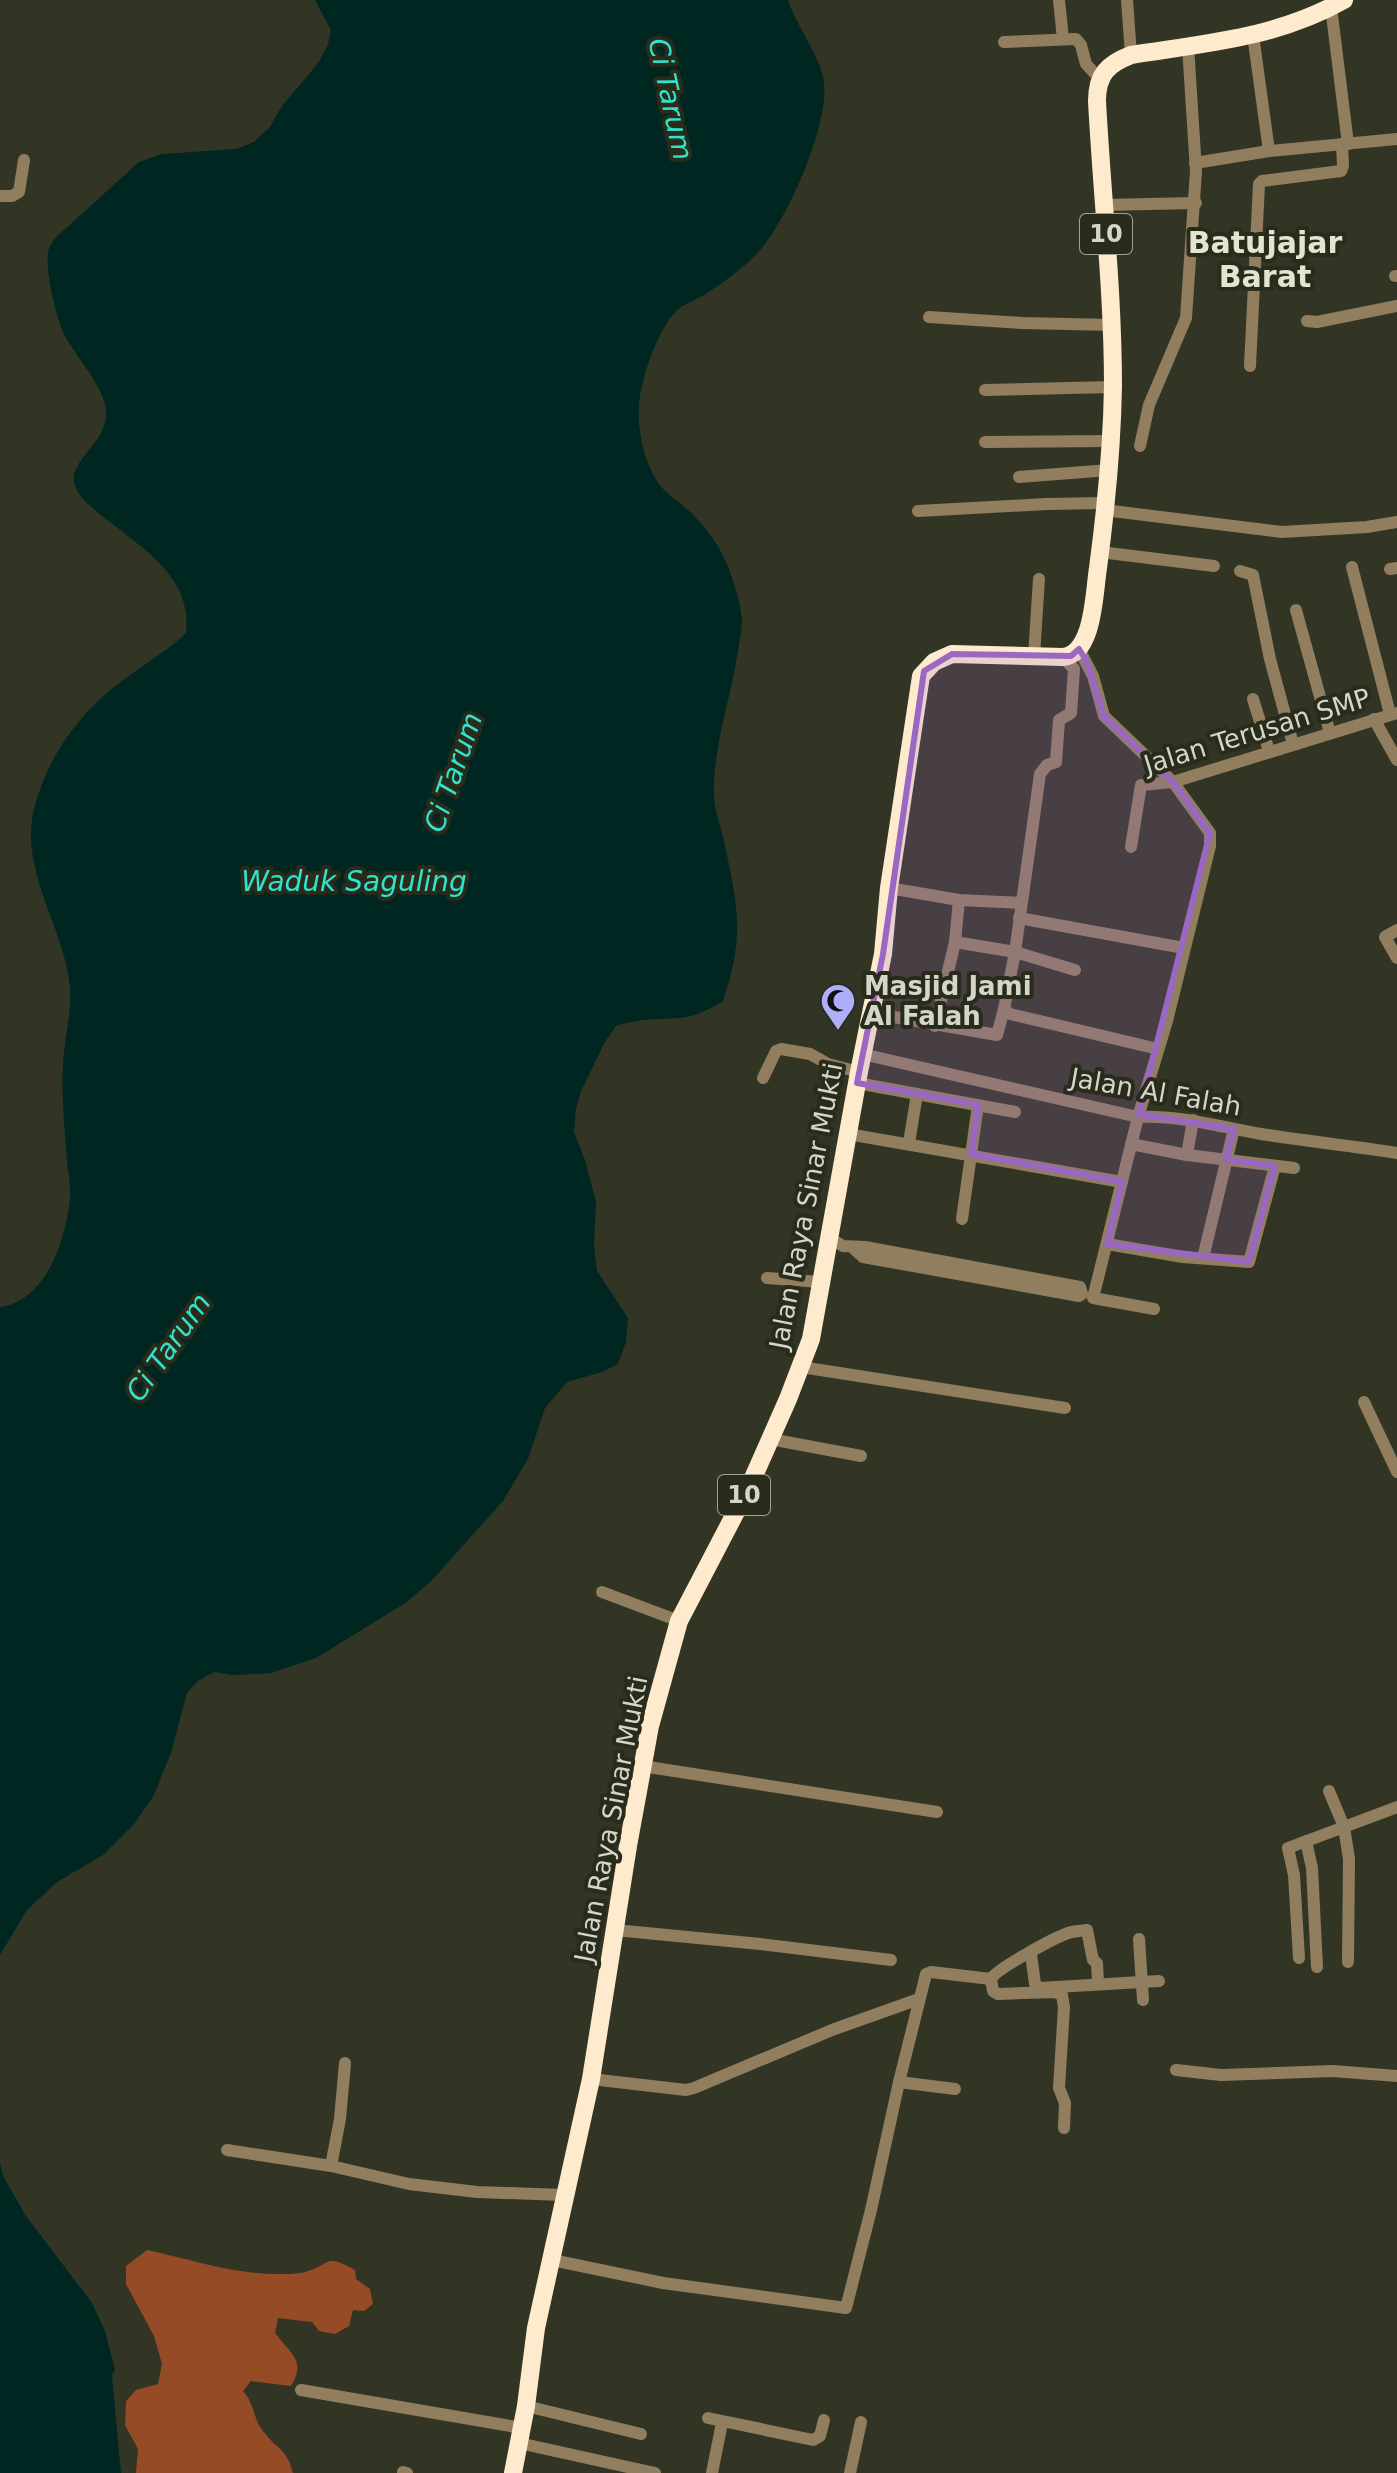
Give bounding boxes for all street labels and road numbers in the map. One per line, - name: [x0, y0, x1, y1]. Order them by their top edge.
- road number: 10: [1080, 214, 1132, 254]
- street label: Jalan Terusan SMP: [1138, 682, 1374, 780]
- street label: Jalan Raya Sinar Mukti: [763, 1060, 848, 1354]
- street label: Jalan Al Falah: [1066, 1062, 1244, 1122]
- road number: 10: [718, 1475, 770, 1515]
- street label: Jalan Raya Sinar Mukti: [568, 1673, 653, 1967]

